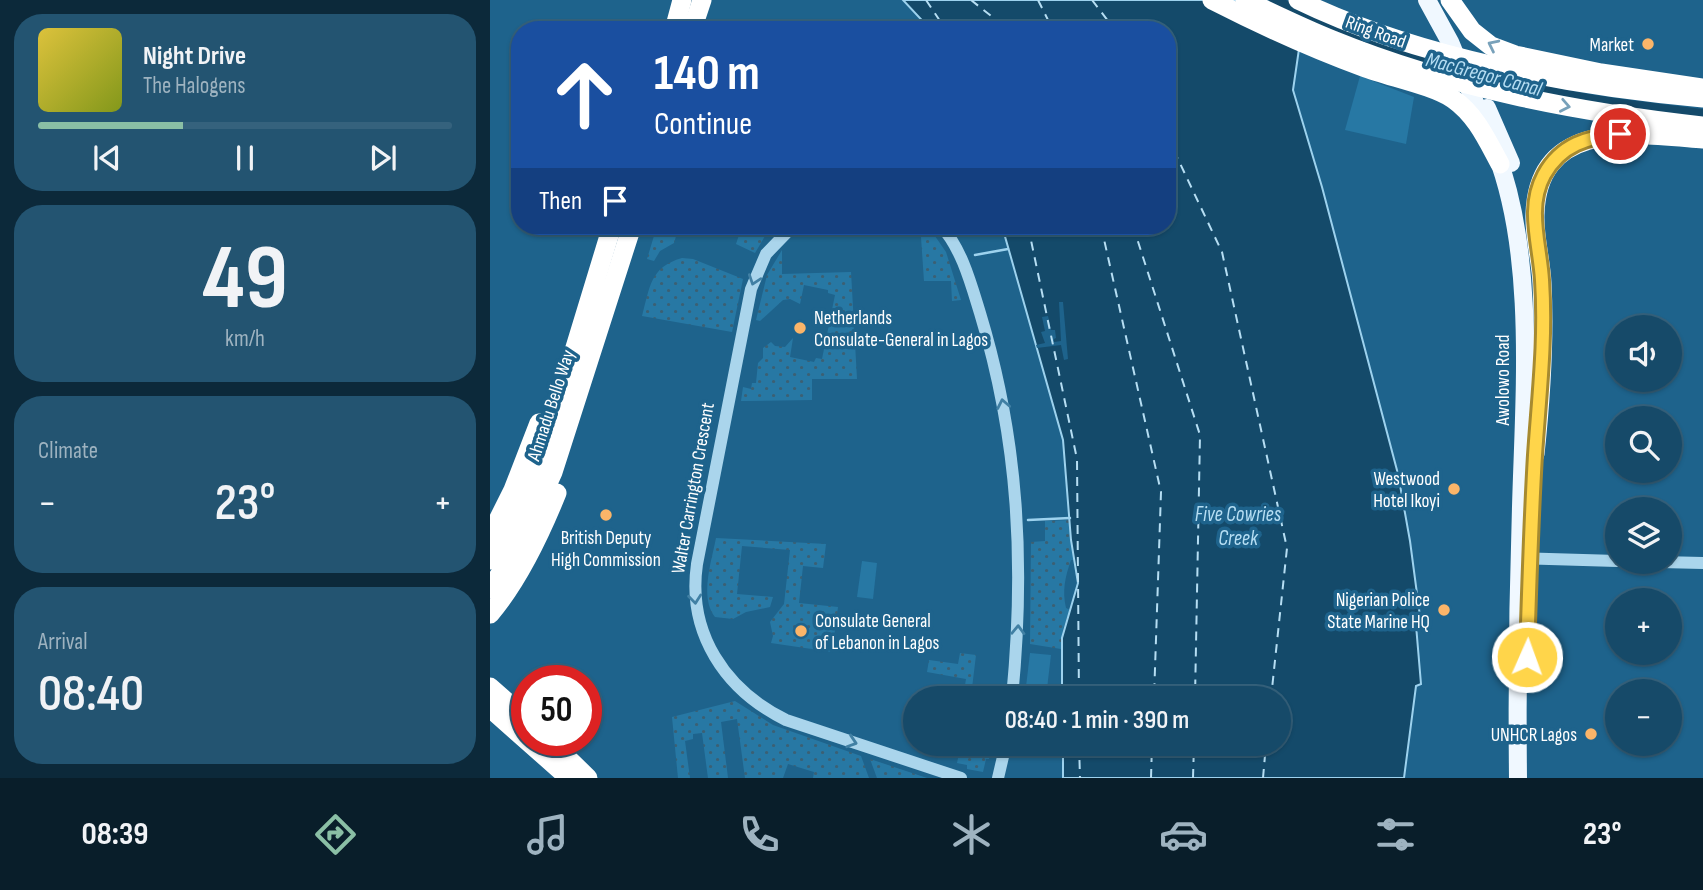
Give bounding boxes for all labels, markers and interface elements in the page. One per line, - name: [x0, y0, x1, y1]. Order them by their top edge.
- street label: Ring Road: [1342, 11, 1409, 54]
- place label: Market: [1590, 34, 1634, 57]
- marker: Market: [1640, 36, 1656, 52]
- one-way arrow: [1488, 40, 1500, 54]
- text: Night Drive: [143, 41, 246, 72]
- text: 140 m: [654, 45, 760, 104]
- water label: MacGregor Canal: [1423, 47, 1546, 102]
- icon: ahead: [539, 49, 630, 140]
- text: The Halogens: [143, 72, 246, 100]
- one-way arrow: [1559, 98, 1571, 113]
- pin: [1590, 104, 1650, 164]
- text: Continue: [654, 105, 752, 144]
- icon: arrive: [1601, 115, 1639, 153]
- icon: previous: [88, 139, 126, 177]
- icon: pause: [226, 139, 264, 177]
- icon: next: [364, 139, 402, 177]
- icon: arrive: [596, 182, 634, 220]
- text: Then: [539, 186, 582, 217]
- text: 49: [202, 225, 288, 334]
- one-way arrow: [748, 274, 762, 286]
- place label: Netherlands Consulate-General in Lagos: [814, 307, 988, 352]
- map controls: [1605, 315, 1682, 756]
- button: sound: [1605, 315, 1682, 392]
- marker: Netherlands Consulate-General in Lagos: [792, 320, 808, 336]
- text: km/h: [225, 325, 265, 353]
- street label: Awolowo Road: [1492, 335, 1515, 426]
- street label: Ahmadu Bello Way: [522, 346, 580, 465]
- one-way arrow: [997, 398, 1012, 410]
- street label: Walter Carrington Crescent: [667, 401, 720, 576]
- button: search: [1605, 406, 1682, 483]
- text: Climate: [38, 437, 98, 465]
- place label: Westwood Hotel Ikoyi: [1373, 468, 1440, 513]
- text: 23°: [215, 472, 275, 535]
- text: −: [38, 481, 57, 526]
- text: +: [433, 481, 452, 526]
- marker: Westwood Hotel Ikoyi: [1446, 481, 1462, 497]
- button: layers: [1605, 497, 1682, 574]
- water label: Five Cowries Creek: [1195, 502, 1282, 551]
- marker: British Deputy High Commission: [598, 507, 614, 523]
- place label: British Deputy High Commission: [551, 527, 661, 572]
- button: +: [1605, 588, 1682, 665]
- place label: Nigerian Police State Marine HQ: [1327, 589, 1430, 634]
- one-way arrow: [688, 594, 703, 605]
- marker: Nigerian Police State Marine HQ: [1436, 602, 1452, 618]
- place label: Consulate General of Lebanon in Lagos: [815, 610, 940, 655]
- position arrow: [1490, 620, 1564, 694]
- marker: Consulate General of Lebanon in Lagos: [793, 623, 809, 639]
- one-way arrow: [1010, 624, 1026, 635]
- text: Arrival: [38, 628, 87, 656]
- text: 08:40: [38, 663, 144, 726]
- speed limit sign: 50: [511, 665, 602, 756]
- button: −: [1605, 679, 1682, 756]
- text: 08:40 · 1 min · 390 m: [1005, 705, 1189, 736]
- place label: UNHCR Lagos: [1491, 724, 1577, 747]
- marker: UNHCR Lagos: [1583, 726, 1599, 742]
- one-way arrow: [846, 733, 858, 748]
- icon: directions: [311, 810, 360, 859]
- icon: music: [523, 810, 572, 859]
- icon: phone: [735, 810, 784, 859]
- icon: climate: [947, 810, 996, 859]
- icon: car: [1159, 810, 1208, 859]
- icon: filters: [1371, 810, 1420, 859]
- text: 08:39: [81, 815, 148, 854]
- text: 23°: [1583, 815, 1621, 854]

